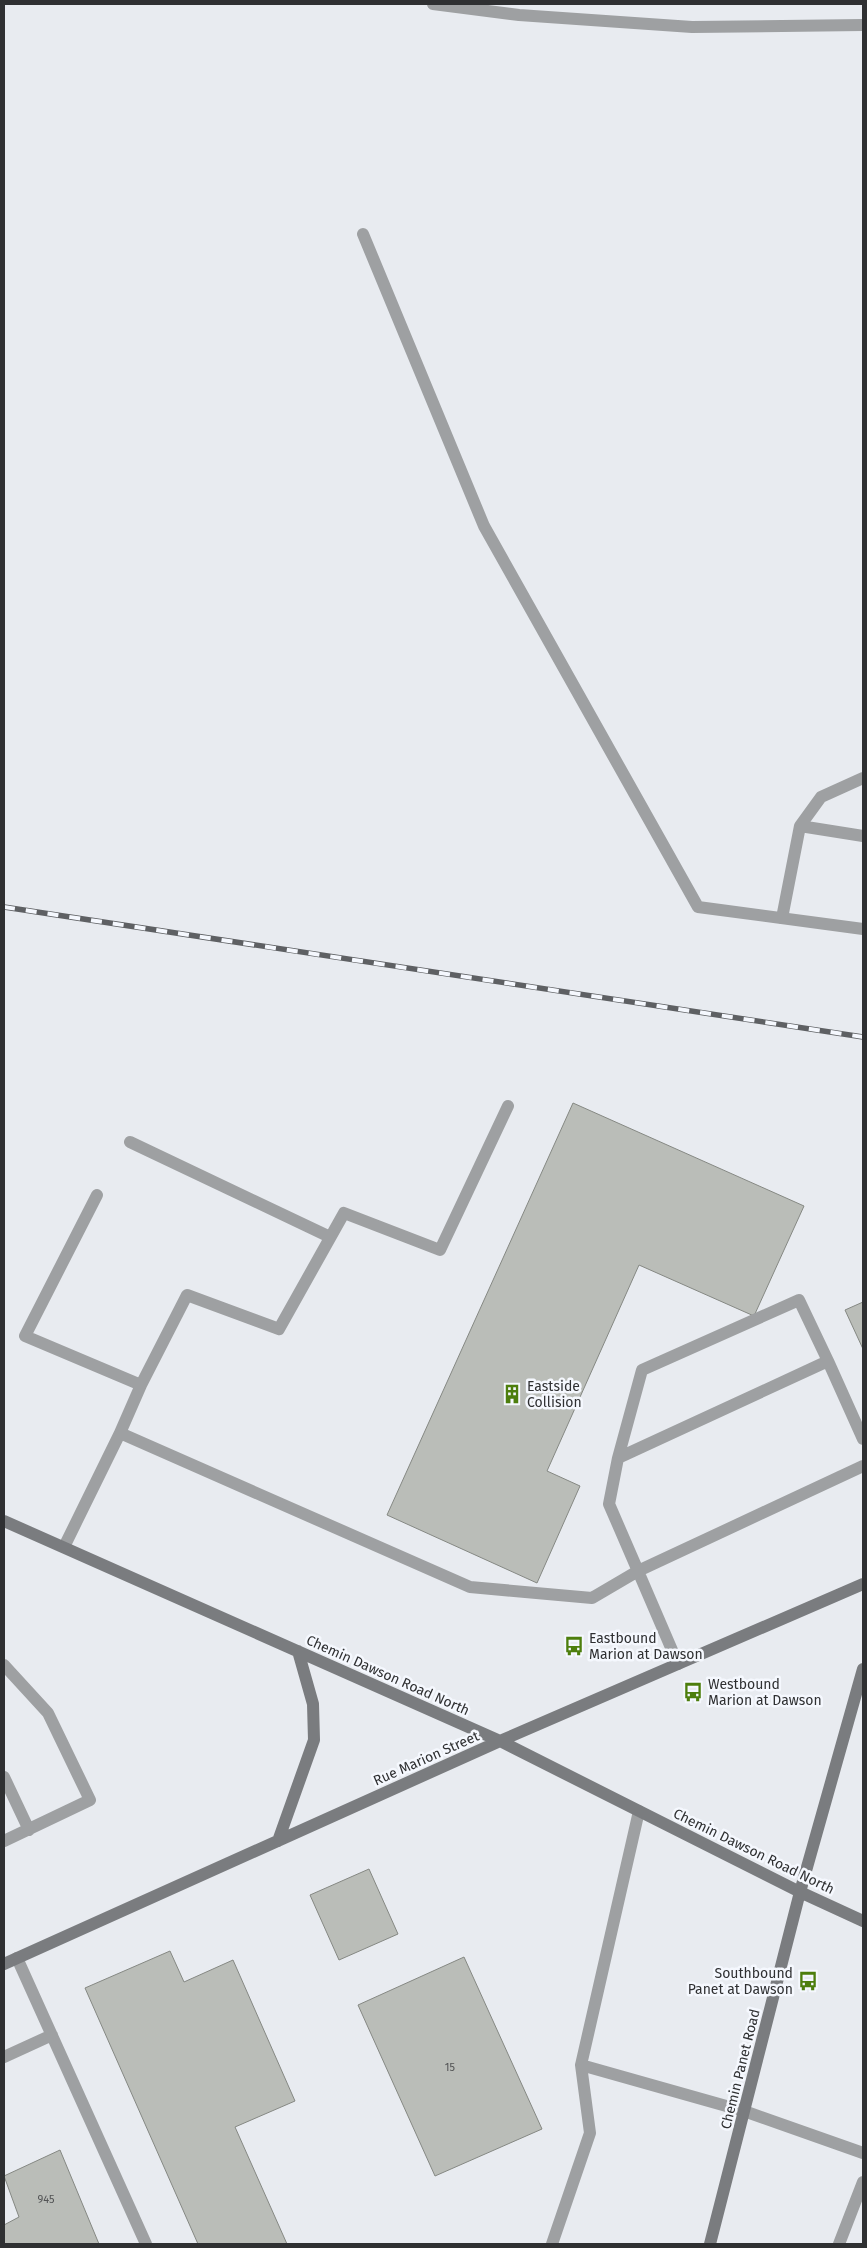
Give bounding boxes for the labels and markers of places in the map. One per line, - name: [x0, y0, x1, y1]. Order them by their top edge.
- place label: Eastside Collision: [527, 1378, 582, 1411]
- building icon: Eastside Collision: [501, 1383, 523, 1405]
- place label: Eastbound Marion at Dawson: [589, 1630, 703, 1663]
- bus stop icon: Eastbound Marion at Dawson: [563, 1635, 585, 1657]
- place label: Westbound Marion at Dawson: [708, 1676, 822, 1709]
- bus stop icon: Westbound Marion at Dawson: [682, 1681, 704, 1703]
- place label: Southbound Panet at Dawson: [688, 1965, 793, 1998]
- bus stop icon: Southbound Panet at Dawson: [797, 1970, 819, 1992]

